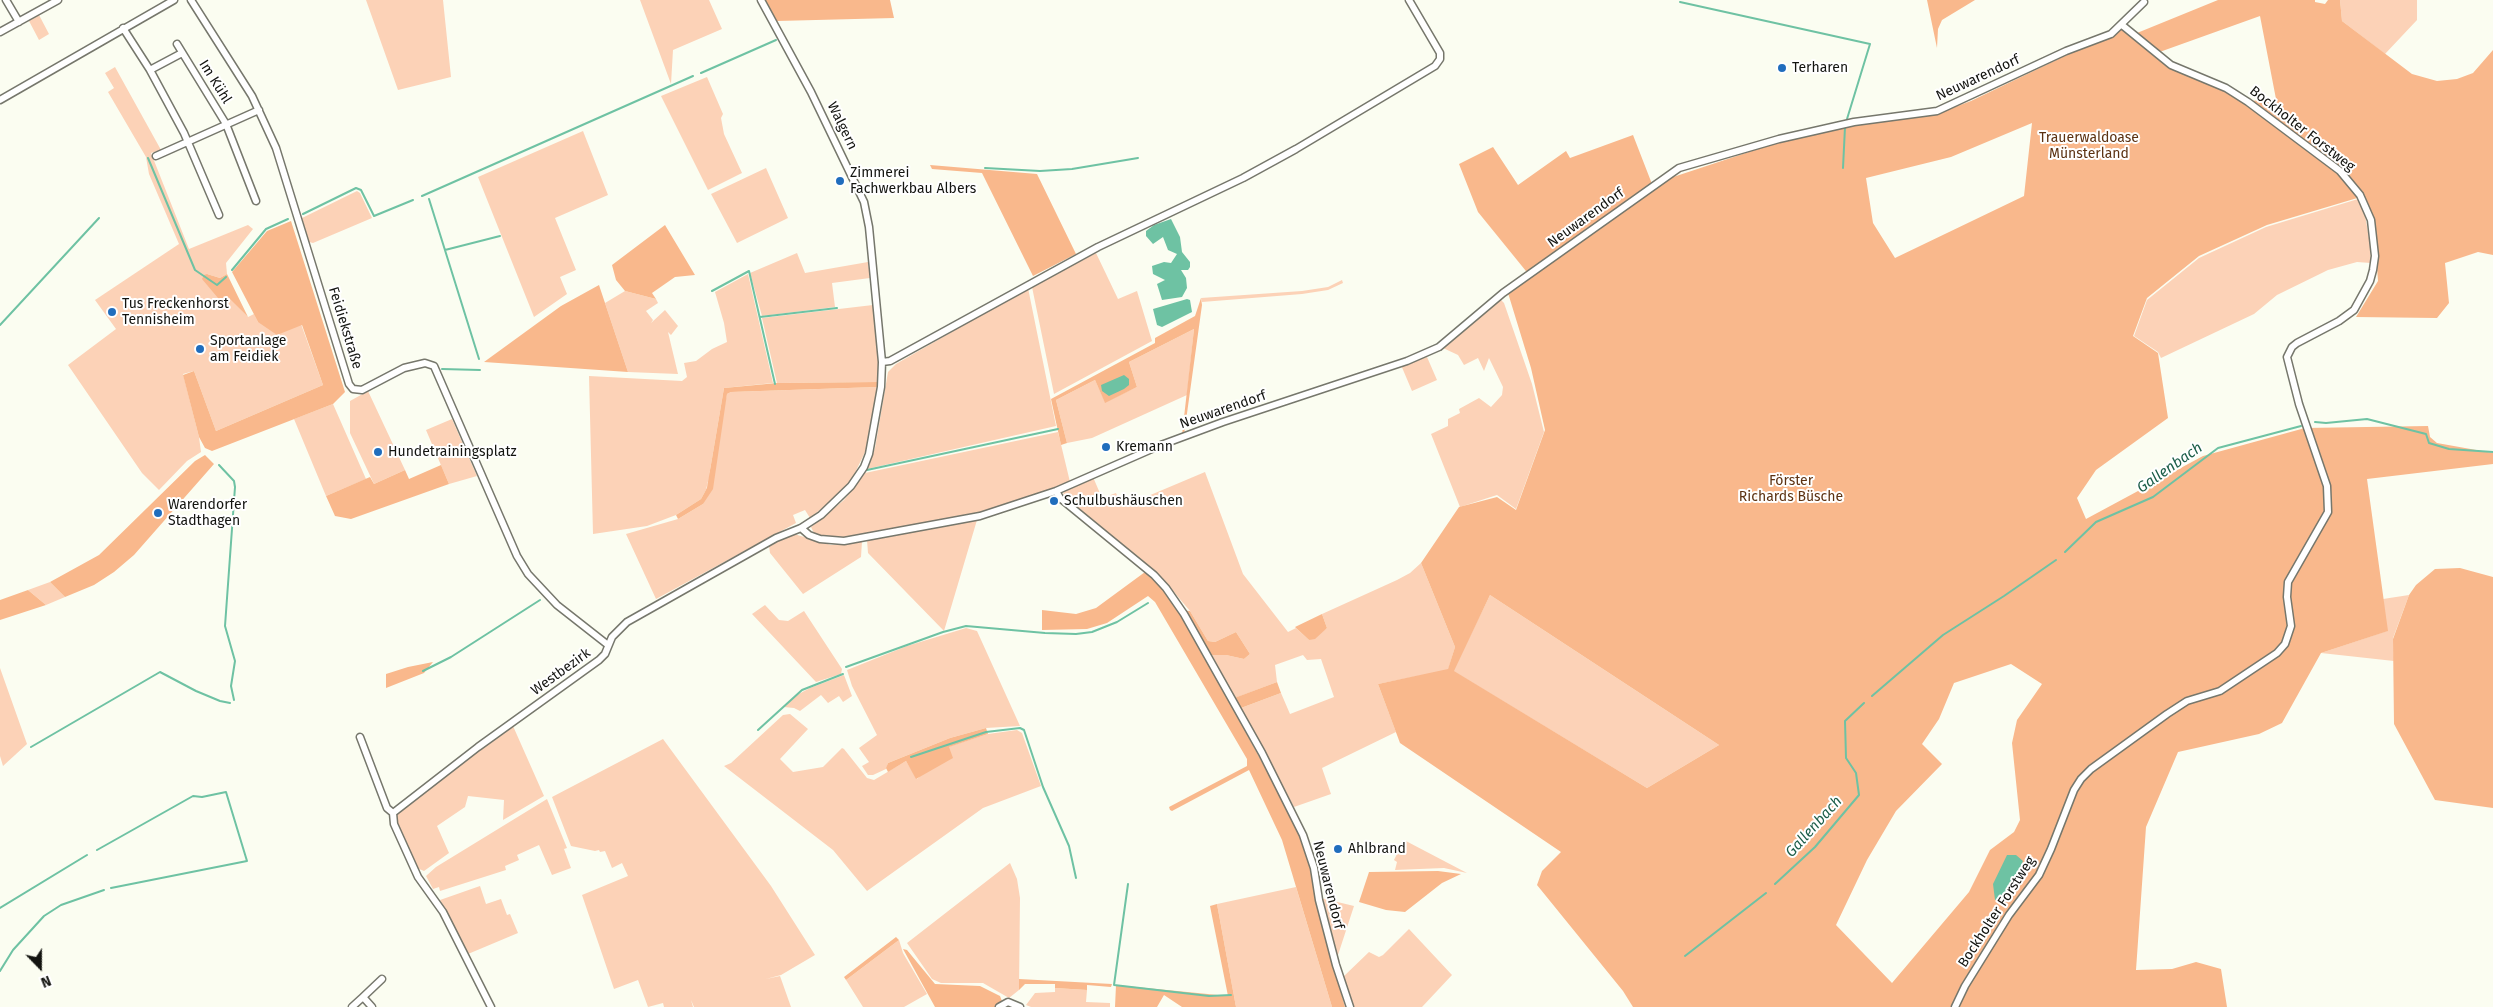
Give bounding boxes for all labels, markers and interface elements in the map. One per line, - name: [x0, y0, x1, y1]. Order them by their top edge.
- street label: Neuwarendorf: [1934, 51, 2022, 105]
- street label: Im Kühl: [195, 57, 235, 107]
- place label: Terharen: [1792, 60, 1848, 76]
- marker: Terharen: [1776, 62, 1788, 74]
- street label: Bockholter Forstweg: [2246, 83, 2358, 175]
- street label: Walgern: [823, 99, 861, 153]
- park label: Trauerwaldoase Münsterland: [2039, 130, 2139, 162]
- place label: Zimmerei Fachwerkbau Albers: [850, 165, 976, 198]
- marker: Zimmerei Fachwerkbau Albers: [834, 175, 846, 187]
- street label: Neuwarendorf: [1545, 185, 1627, 251]
- street label: Feidiekstraße: [325, 285, 365, 371]
- place label: Tus Freckenhorst Tennisheim: [122, 296, 229, 328]
- marker: Tus Freckenhorst Tennisheim: [106, 306, 118, 318]
- place label: Sportanlage am Feidiek: [210, 333, 286, 366]
- marker: Sportanlage am Feidiek: [194, 343, 206, 355]
- street label: Neuwarendorf: [1178, 387, 1268, 433]
- place label: Kremann: [1116, 439, 1173, 455]
- water label: Gallenbach: [2134, 439, 2206, 497]
- marker: Kremann: [1100, 441, 1112, 453]
- place label: Hundetrainingsplatz: [388, 444, 517, 460]
- marker: Hundetrainingsplatz: [372, 446, 384, 458]
- park label: Förster Richards Büsche: [1739, 473, 1843, 506]
- place label: Schulbushäuschen: [1064, 493, 1183, 509]
- marker: Schulbushäuschen: [1048, 495, 1060, 507]
- place label: Warendorfer Stadthagen: [168, 497, 247, 530]
- marker: Warendorfer Stadthagen: [152, 507, 164, 519]
- street label: Westbezirk: [528, 645, 594, 699]
- water label: Gallenbach: [1782, 793, 1846, 861]
- street label: Neuwarendorf: [1309, 839, 1347, 931]
- place label: Ahlbrand: [1348, 841, 1406, 857]
- marker: Ahlbrand: [1332, 843, 1344, 855]
- street label: Bockholter Forstweg: [1955, 853, 2039, 971]
- north arrow: [15, 942, 65, 992]
- text: N: [38, 972, 53, 991]

